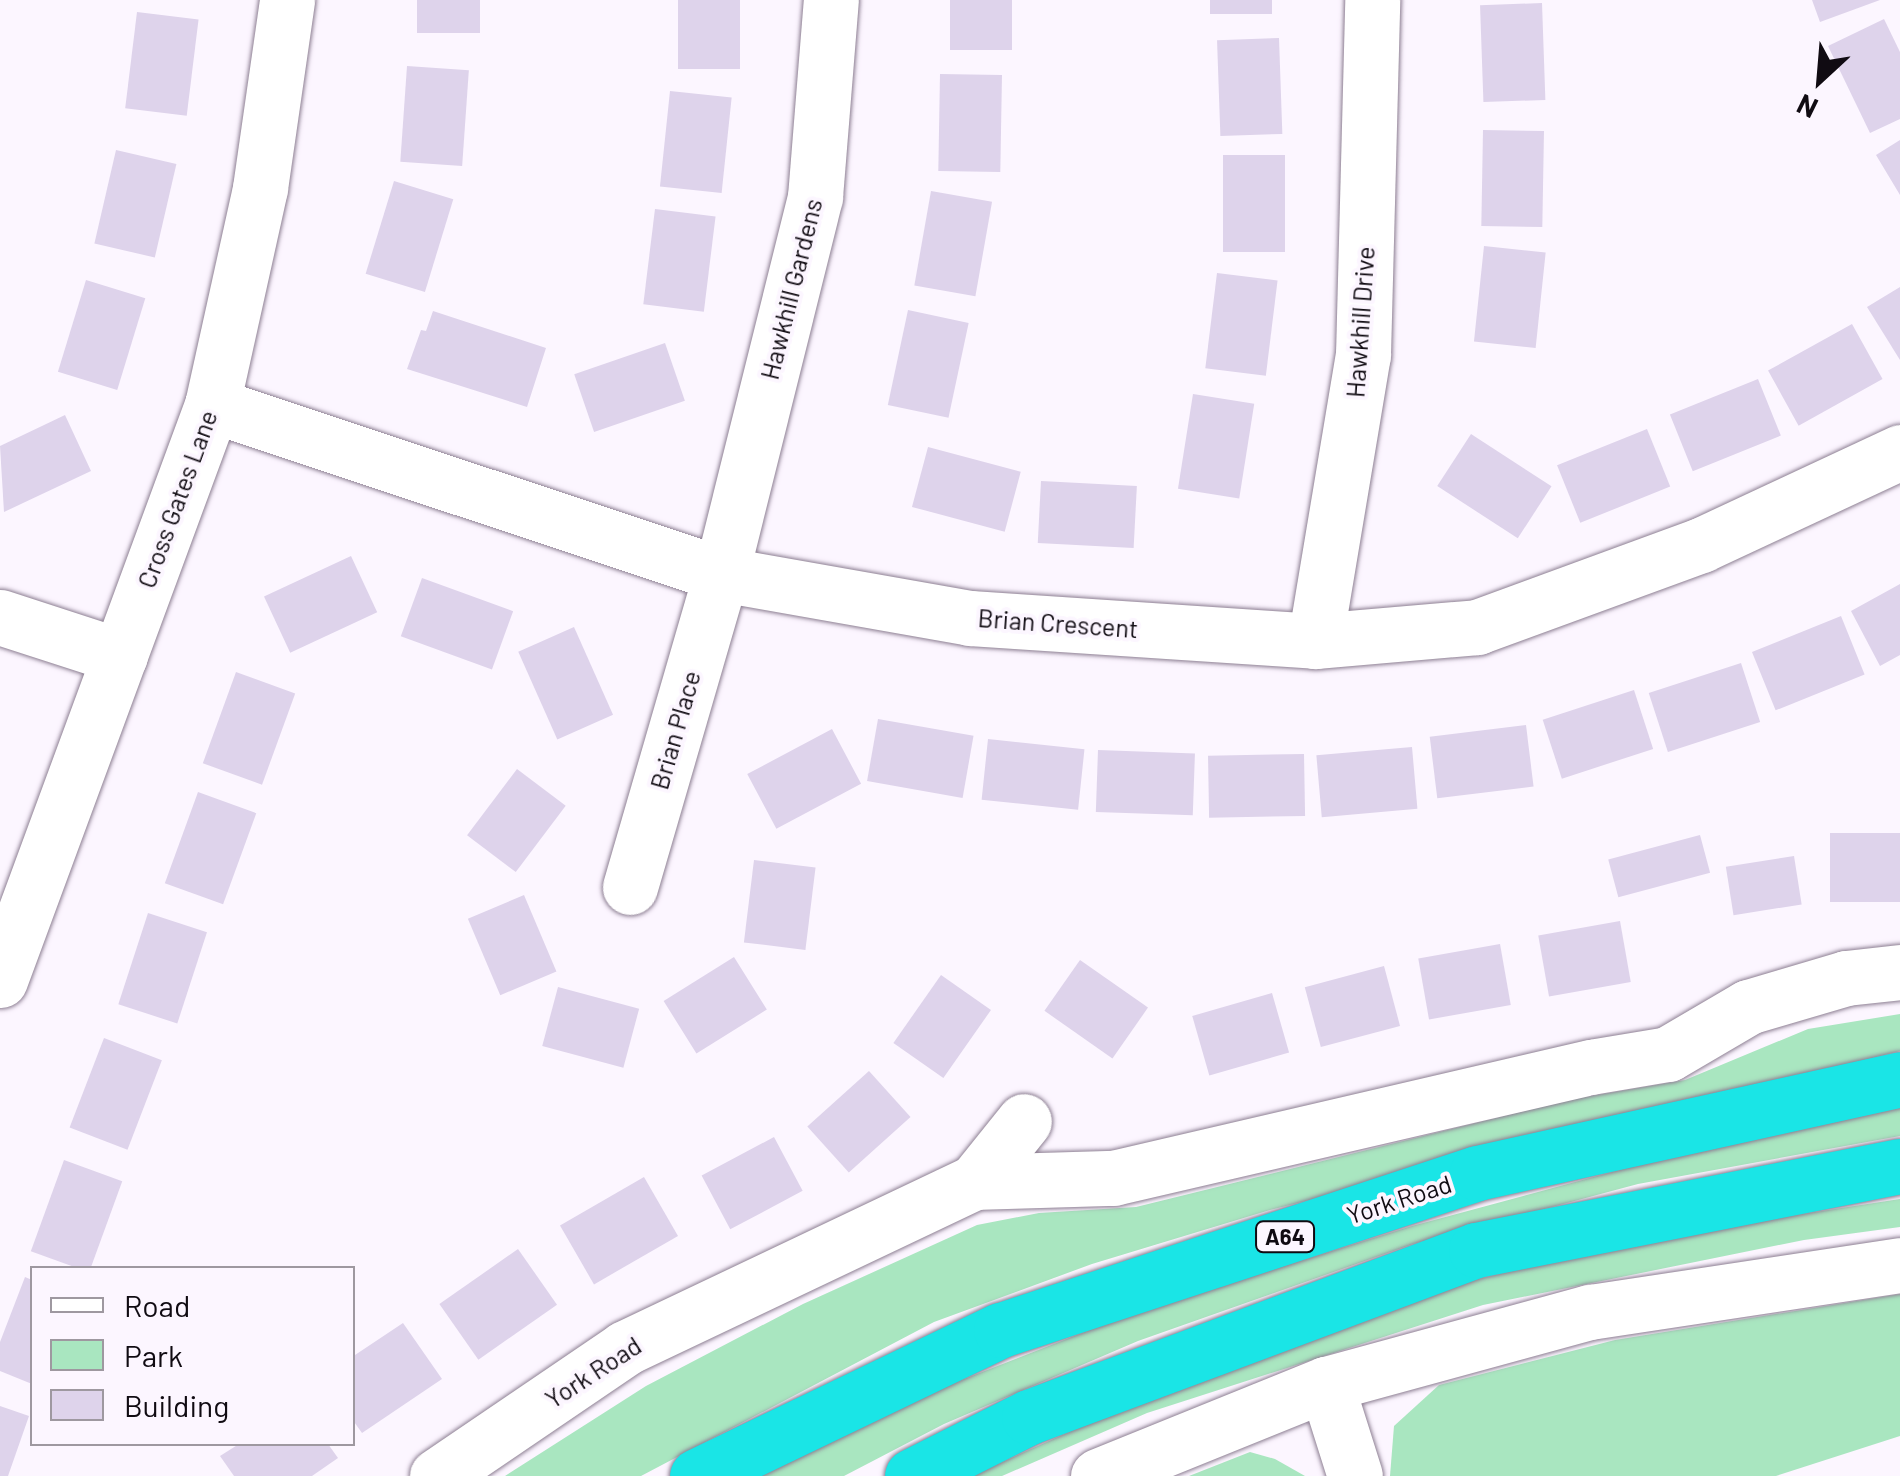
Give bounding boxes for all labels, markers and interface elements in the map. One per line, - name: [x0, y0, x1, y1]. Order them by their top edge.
- north arrow: [1770, 30, 1870, 130]
- text: N: [1791, 88, 1823, 126]
- street label: Hawkhill Gardens: [754, 195, 828, 383]
- street label: Hawkhill Drive: [1340, 245, 1380, 399]
- street label: Cross Gates Lane: [131, 406, 223, 592]
- street label: Brian Crescent: [977, 602, 1139, 644]
- street label: Brian Place: [644, 667, 706, 793]
- street label: York Road: [1343, 1168, 1455, 1230]
- road number: A64: [1255, 1220, 1315, 1254]
- legend: [30, 1266, 355, 1446]
- text: Road: [124, 1287, 190, 1323]
- street label: York Road: [539, 1330, 647, 1414]
- text: Park: [124, 1337, 183, 1373]
- text: Building: [124, 1387, 229, 1423]

